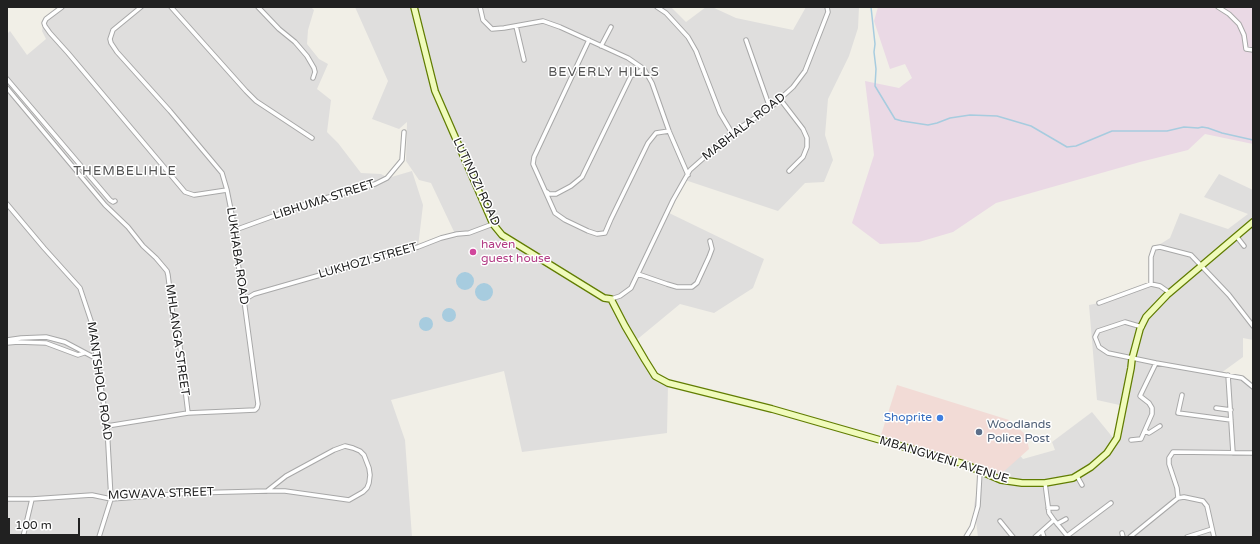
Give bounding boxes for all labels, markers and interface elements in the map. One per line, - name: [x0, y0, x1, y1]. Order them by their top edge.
- district label: BEVERLY HILLS: [548, 65, 660, 81]
- street label: MABHALA ROAD: [700, 90, 788, 164]
- street label: LUTINDZI ROAD: [449, 136, 503, 228]
- district label: THEMBELIHLE: [73, 164, 177, 180]
- street label: LIBHUMA STREET: [271, 177, 377, 223]
- street label: LUKHABA ROAD: [223, 206, 251, 306]
- place label: haven guest house: [481, 238, 551, 266]
- street label: LUKHOZI STREET: [317, 240, 419, 282]
- marker: haven guest house: [468, 247, 478, 257]
- street label: MHLANGA STREET: [162, 283, 192, 397]
- street label: MANTSHOLO ROAD: [84, 321, 114, 441]
- place label: Shoprite: [884, 411, 932, 425]
- marker: Shoprite: [935, 413, 945, 423]
- place label: Woodlands Police Post: [987, 418, 1051, 446]
- marker: Woodlands Police Post: [974, 427, 984, 437]
- street label: MBANGWENI AVENUE: [878, 433, 1010, 487]
- street label: MGWAVA STREET: [108, 485, 214, 503]
- scale bar: [10, 510, 82, 536]
- text: 100 m: [15, 518, 52, 532]

